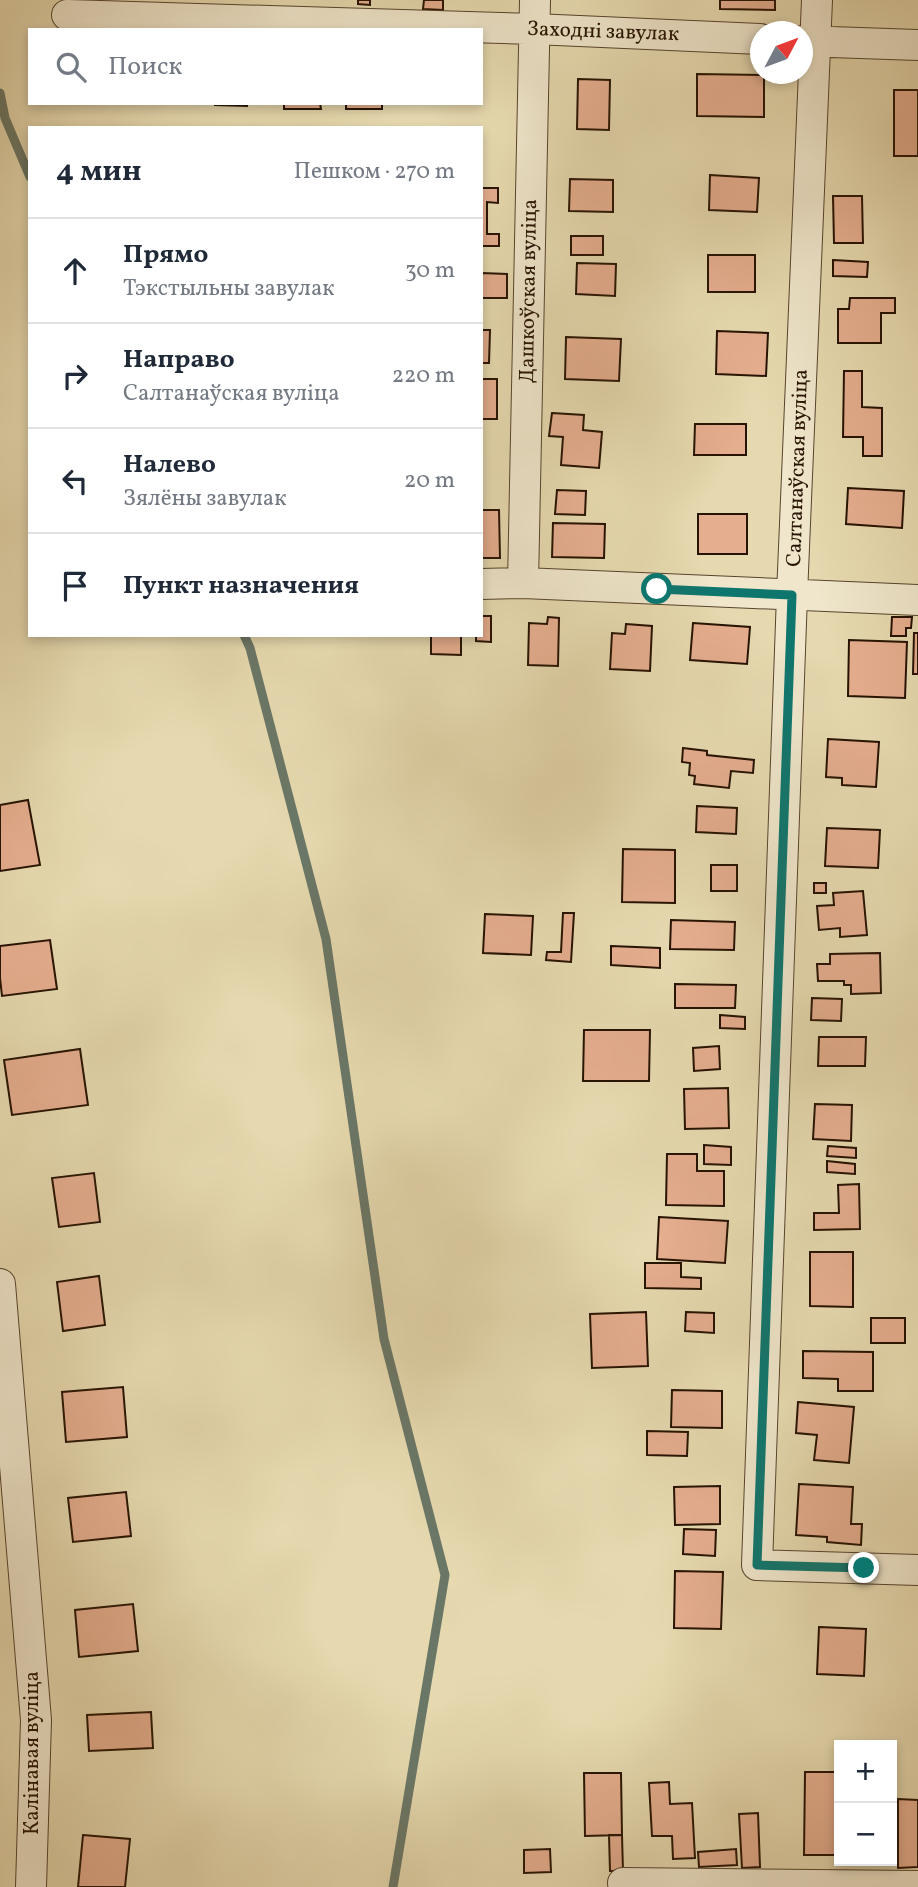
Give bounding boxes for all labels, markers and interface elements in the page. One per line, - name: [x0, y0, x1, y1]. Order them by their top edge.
- street label: Заходні завулак: [526, 15, 680, 49]
- north arrow: [750, 21, 813, 84]
- search box: [28, 28, 483, 105]
- icon: search: [52, 48, 90, 86]
- text: Поиск: [108, 49, 182, 85]
- text: 4 мин: [56, 151, 141, 193]
- text: Пешком · 270 m: [294, 156, 455, 188]
- street label: Дашкоўская вуліца: [513, 199, 545, 383]
- text: Прямо: [123, 237, 208, 273]
- icon: ahead: [56, 252, 94, 290]
- text: 30 m: [405, 255, 455, 287]
- text: Тэкстыльны завулак: [123, 273, 335, 305]
- text: Направо: [123, 342, 235, 378]
- icon: right: [56, 357, 94, 395]
- text: 220 m: [392, 360, 455, 392]
- street label: Салтанаўская вуліца: [780, 369, 816, 567]
- text: Салтанаўская вуліца: [123, 378, 340, 410]
- text: Налево: [123, 447, 216, 483]
- icon: left: [56, 462, 94, 500]
- text: 20 m: [404, 465, 455, 497]
- text: Зялёны завулак: [123, 483, 287, 515]
- icon: arrive: [56, 567, 94, 605]
- text: Пункт назначения: [123, 568, 359, 604]
- route start: [641, 573, 672, 604]
- route end: [848, 1552, 879, 1583]
- street label: Калінавая вуліца: [18, 1671, 47, 1835]
- map controls: [834, 1740, 897, 1866]
- button: +: [834, 1740, 897, 1803]
- button: −: [834, 1803, 897, 1866]

